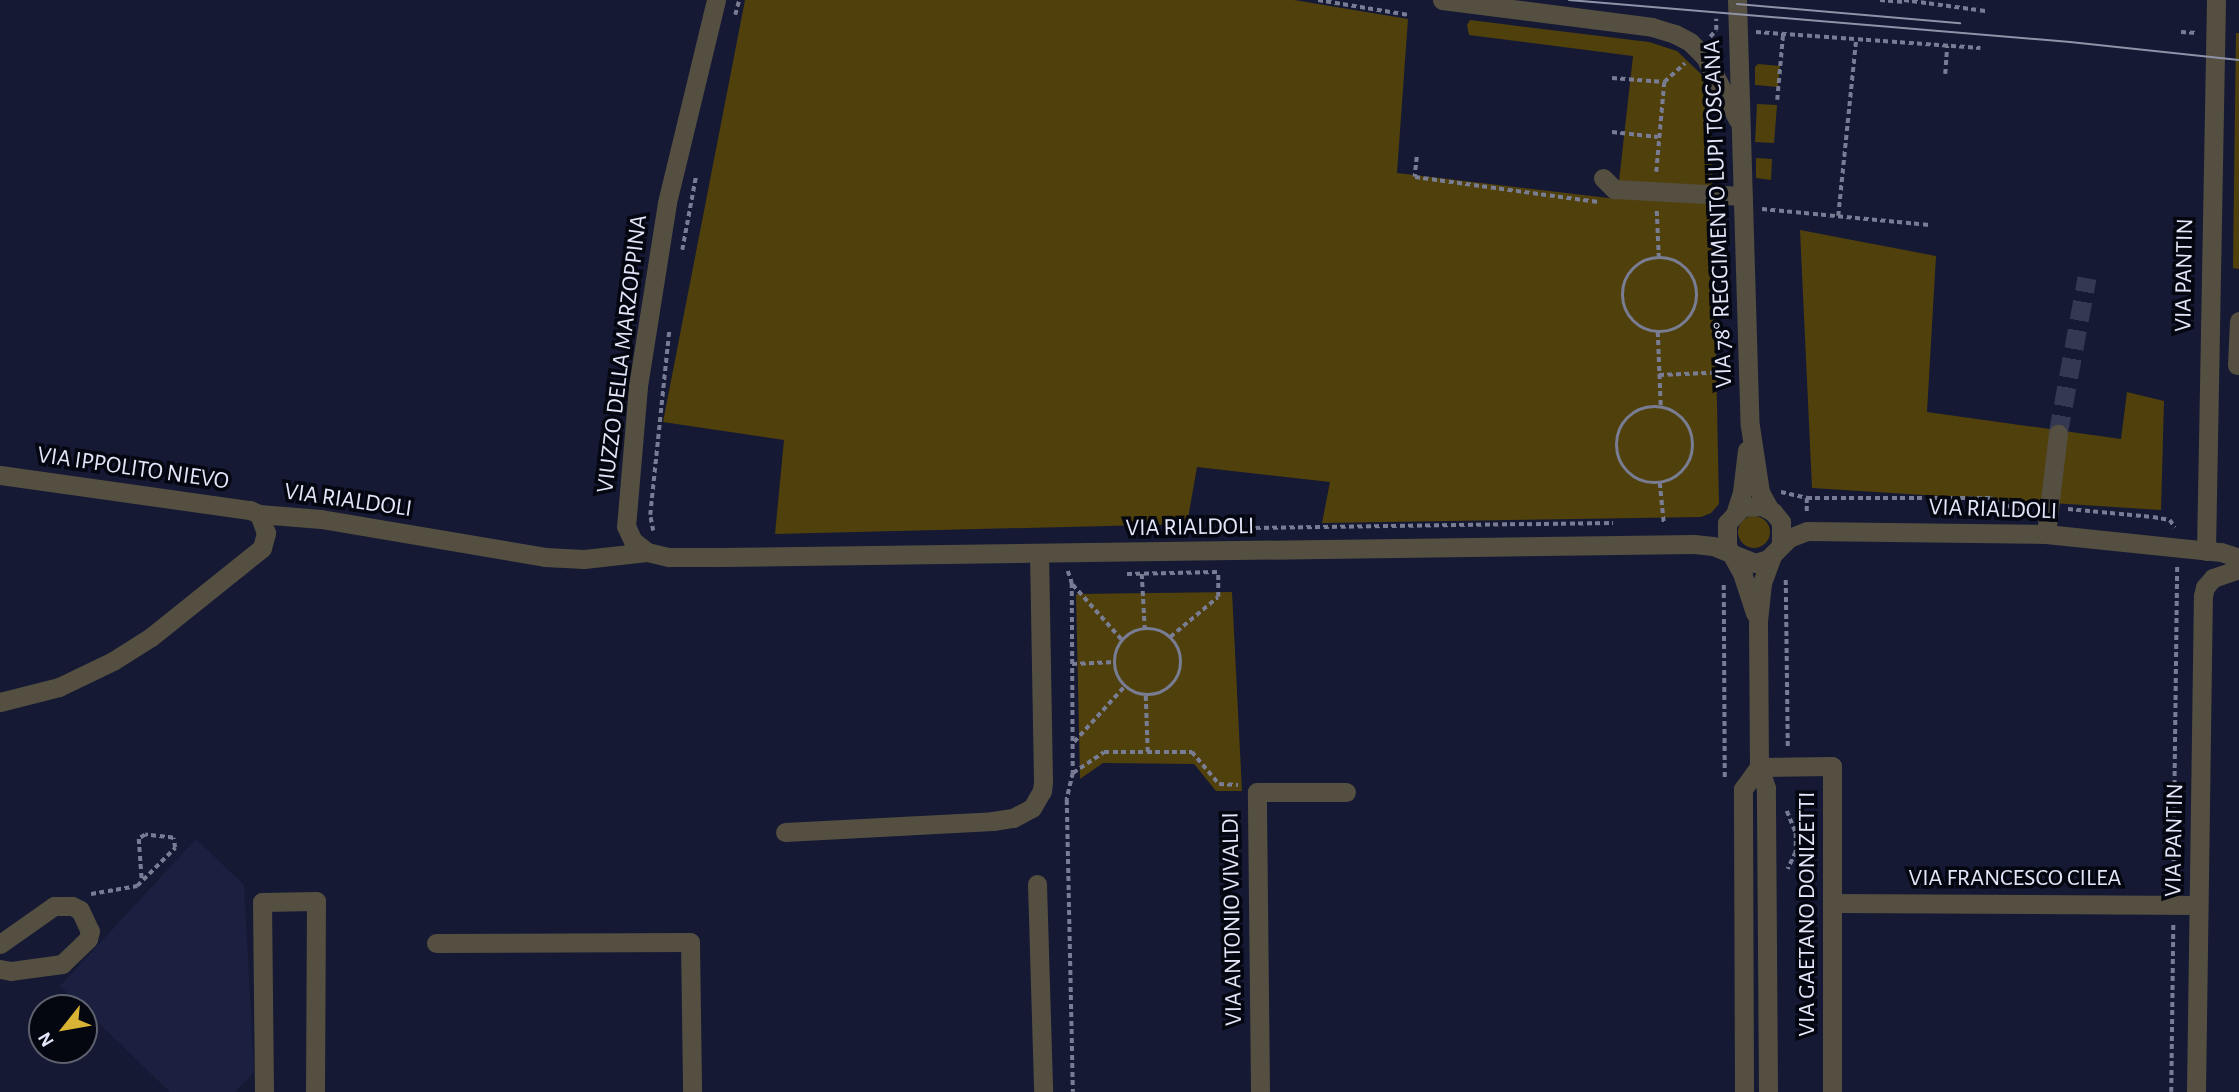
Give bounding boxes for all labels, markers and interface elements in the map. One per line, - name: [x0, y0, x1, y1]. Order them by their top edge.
- street label: VIA 78° REGGIMENTO LUPI TOSCANA: [1699, 39, 1739, 389]
- street label: VIUZZO DELLA MARZOPPINA: [592, 213, 654, 495]
- street label: VIA PANTIN: [2170, 218, 2200, 332]
- street label: VIA IPPOLITO NIEVO: [35, 441, 231, 497]
- street label: VIA RIALDOLI: [282, 478, 414, 524]
- street label: VIA RIALDOLI: [1928, 493, 2058, 527]
- street label: VIA RIALDOLI: [1125, 512, 1255, 544]
- street label: VIA PANTIN: [2160, 783, 2190, 897]
- street label: VIA GAETANO DONIZETTI: [1794, 792, 1822, 1036]
- street label: VIA ANTONIO VIVALDI: [1217, 812, 1249, 1026]
- street label: VIA FRANCESCO CILEA: [1909, 865, 2121, 893]
- north arrow: [28, 994, 98, 1064]
- text: N: [35, 1028, 58, 1050]

